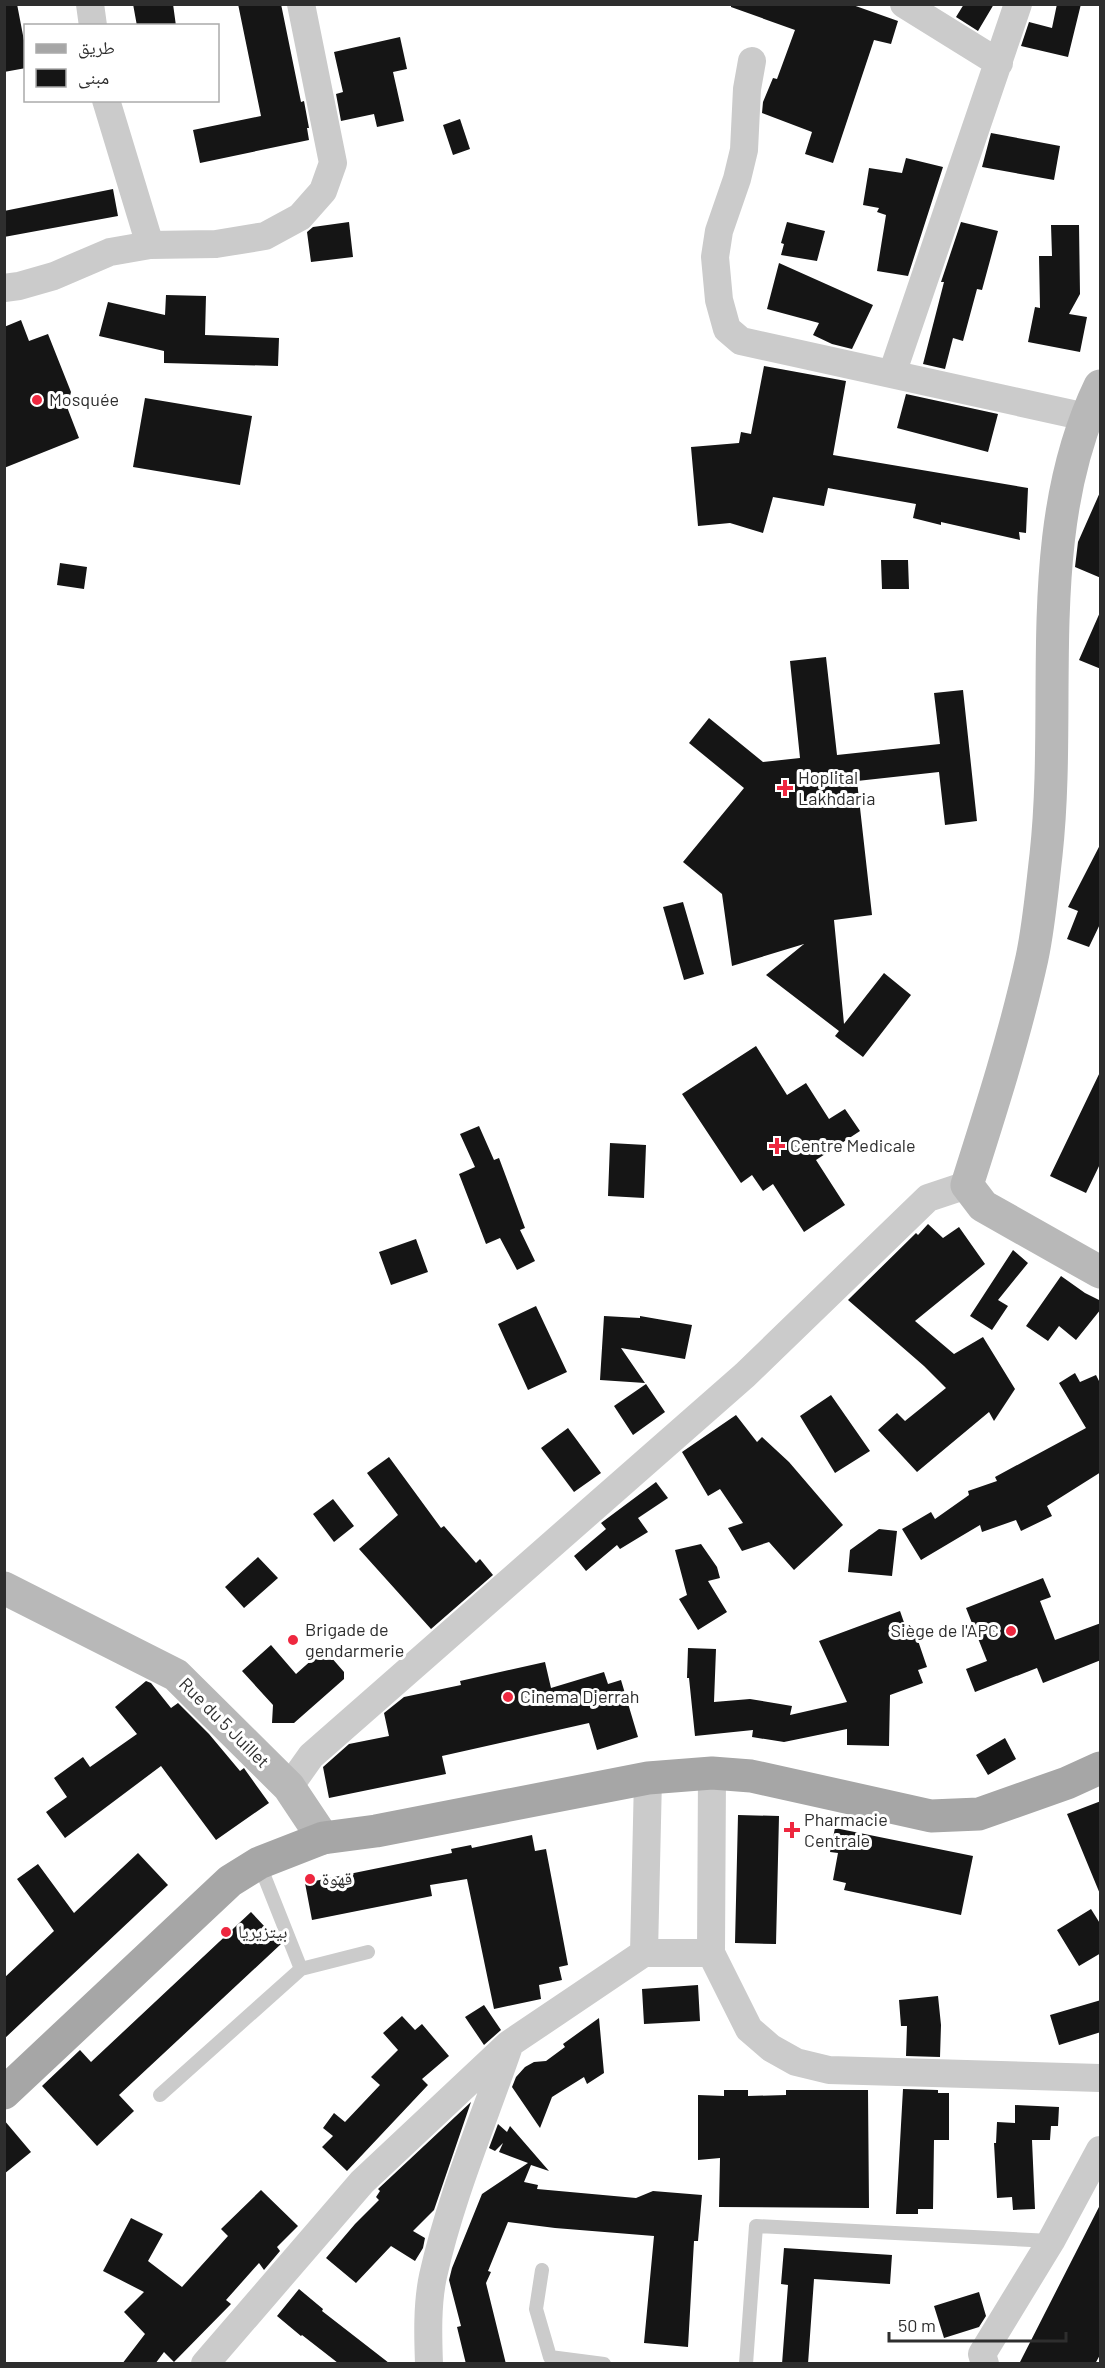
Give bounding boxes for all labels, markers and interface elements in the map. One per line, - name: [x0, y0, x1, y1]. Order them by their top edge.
- legend: [24, 24, 219, 102]
- text: طريق: [78, 36, 115, 59]
- text: مبنى: [78, 66, 109, 89]
- place label: Mosquée: [49, 388, 119, 410]
- marker: Mosquée: [30, 393, 44, 407]
- place label: Hoplital Lakhdaria: [798, 766, 875, 809]
- marker: Hoplital Lakhdaria: [776, 779, 794, 797]
- place label: Centre Medicale: [790, 1134, 916, 1156]
- marker: Centre Medicale: [768, 1137, 786, 1155]
- place label: Brigade de gendarmerie: [305, 1618, 404, 1661]
- place label: Siège de l'APC: [891, 1619, 999, 1641]
- marker: Siège de l'APC: [1004, 1624, 1018, 1638]
- marker: Brigade de gendarmerie: [286, 1633, 300, 1647]
- street label: Rue du 5 Juillet: [175, 1673, 274, 1772]
- place label: Cinema Djerrah: [520, 1685, 639, 1707]
- marker: Cinema Djerrah: [501, 1690, 515, 1704]
- place label: Pharmacie Centrale: [804, 1808, 888, 1851]
- marker: Pharmacie Centrale: [785, 1823, 799, 1837]
- place label: قهوة: [322, 1867, 352, 1889]
- marker: قهوة: [303, 1872, 317, 1886]
- place label: بيتزيريا: [238, 1920, 287, 1943]
- marker: بيتزيريا: [219, 1925, 233, 1939]
- scale bar: [889, 2305, 1066, 2343]
- text: 50 m: [898, 2314, 936, 2336]

